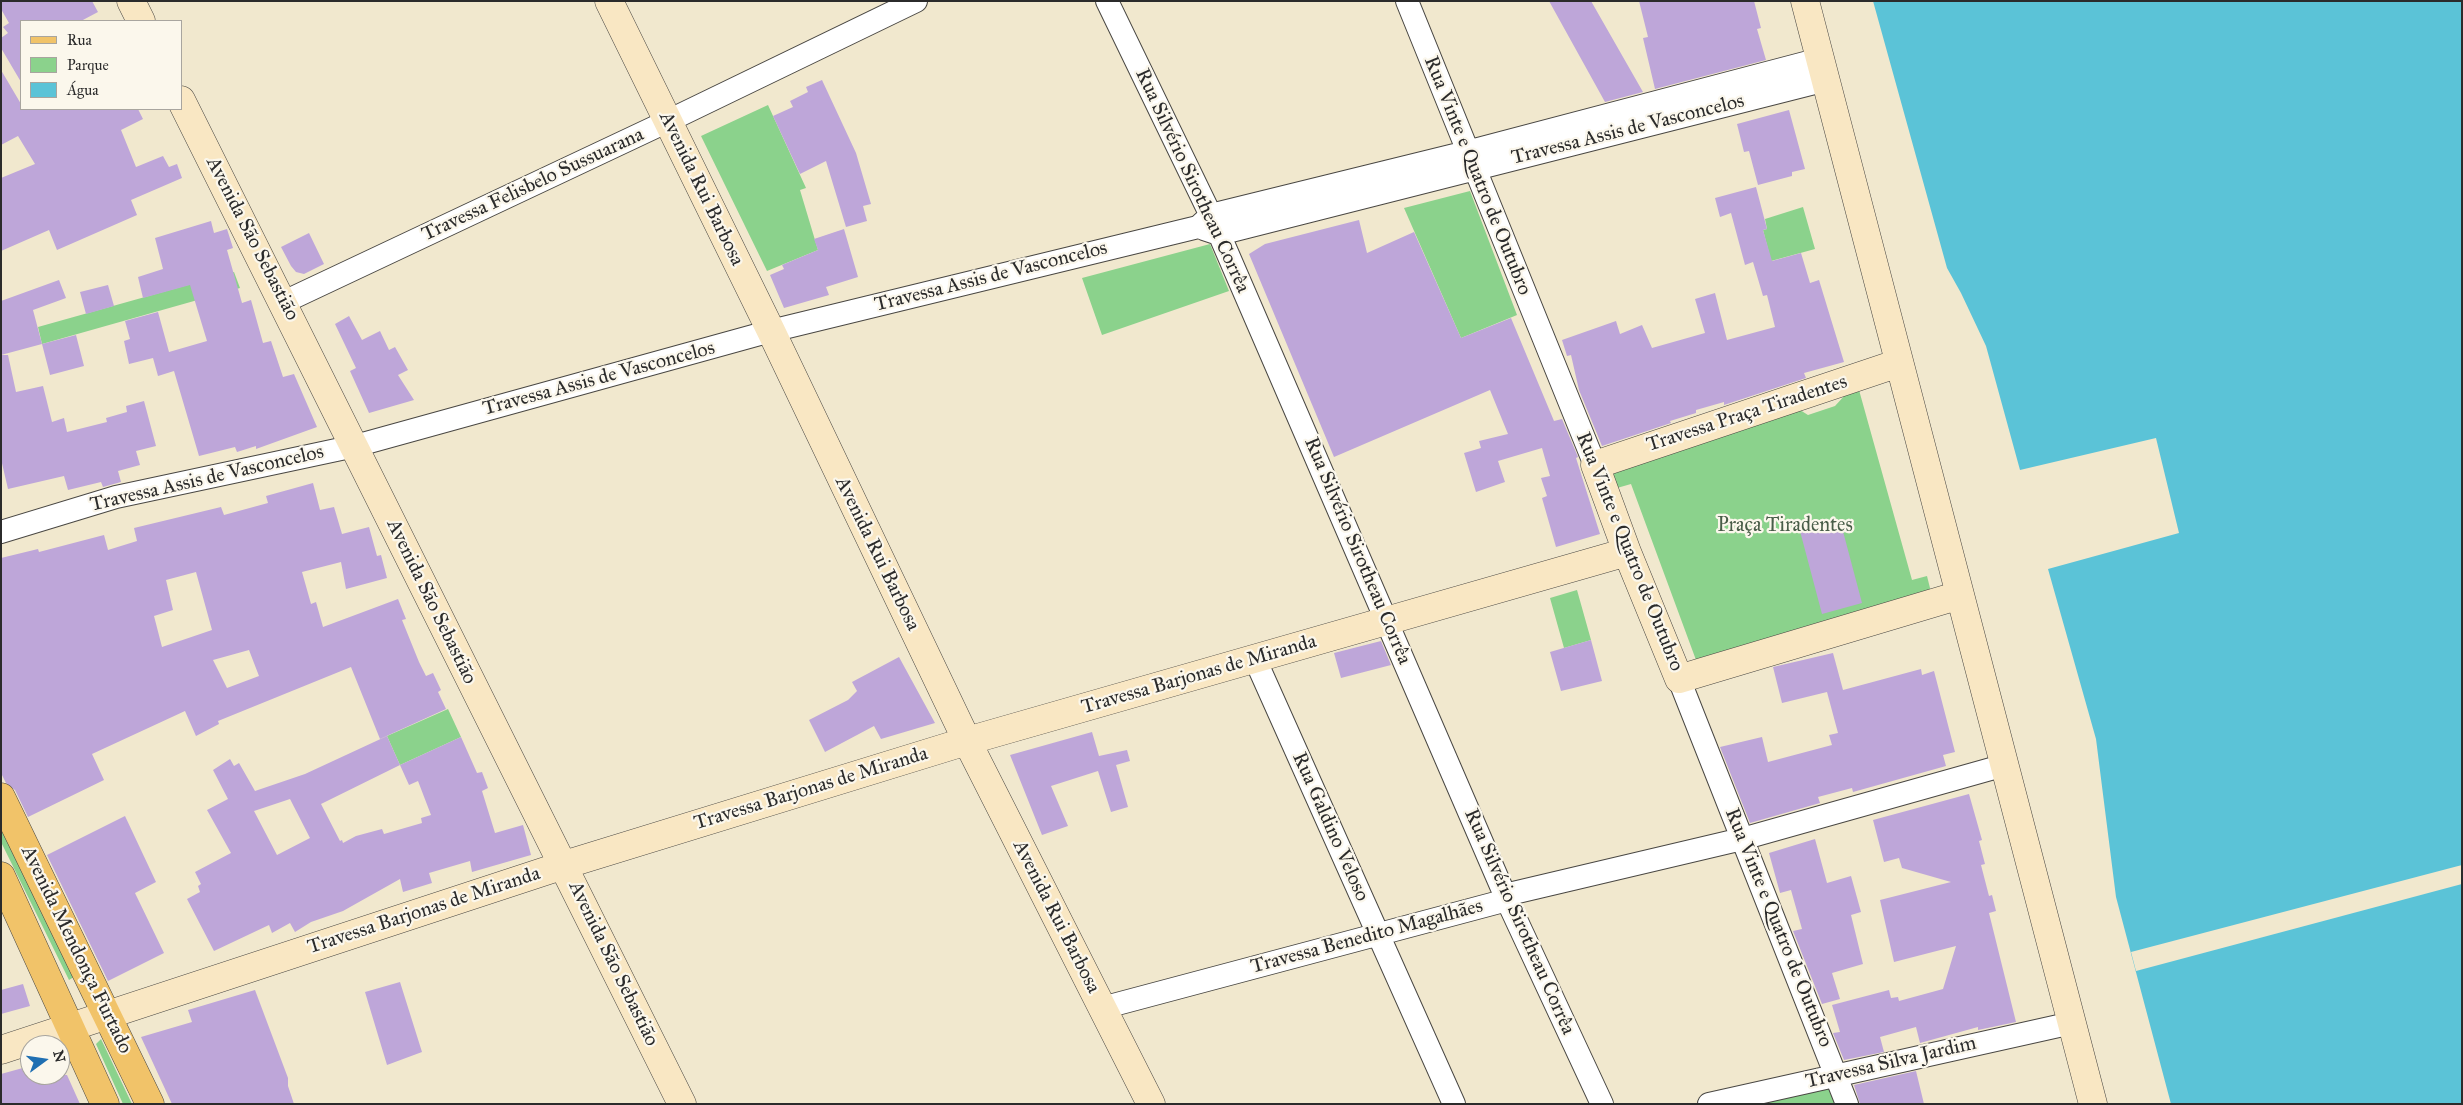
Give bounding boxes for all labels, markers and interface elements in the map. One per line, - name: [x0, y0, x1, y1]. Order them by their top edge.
- legend: [20, 20, 182, 110]
- text: Rua: [67, 31, 92, 49]
- street label: Rua Vinte e Quatro de Outubro: [1418, 53, 1536, 299]
- text: Parque: [67, 56, 109, 74]
- street label: Rua Silvério Sirotheau Corrêa: [1129, 65, 1255, 297]
- text: Água: [67, 81, 99, 99]
- street label: Travessa Assis de Vasconcelos: [1509, 89, 1747, 171]
- street label: Avenida Rui Barbosa: [653, 108, 749, 270]
- street label: Travessa Felisbelo Sussuarana: [418, 123, 648, 247]
- street label: Avenida São Sebastião: [200, 153, 304, 325]
- street label: Travessa Assis de Vasconcelos: [872, 236, 1110, 318]
- street label: Travessa Assis de Vasconcelos: [480, 336, 718, 422]
- street label: Travessa Praça Tiradentes: [1644, 370, 1850, 458]
- street label: Rua Vinte e Quatro de Outubro: [1570, 429, 1688, 675]
- street label: Rua Silvério Sirotheau Corrêa: [1298, 434, 1416, 668]
- street label: Travessa Assis de Vasconcelos: [88, 440, 326, 518]
- street label: Avenida Rui Barbosa: [829, 473, 925, 635]
- park label: Praça Tiradentes: [1717, 514, 1853, 538]
- street label: Avenida São Sebastião: [381, 516, 481, 688]
- street label: Travessa Barjonas de Miranda: [1079, 630, 1319, 720]
- street label: Travessa Barjonas de Miranda: [691, 742, 931, 836]
- street label: Rua Galdino Veloso: [1286, 749, 1374, 905]
- street label: Rua Silvério Sirotheau Corrêa: [1458, 805, 1580, 1039]
- street label: Rua Vinte e Quatro de Outubro: [1719, 805, 1837, 1051]
- street label: Avenida Rui Barbosa: [1007, 836, 1105, 998]
- street label: Avenida Mendonça Furtado: [15, 842, 137, 1058]
- street label: Travessa Barjonas de Miranda: [305, 862, 543, 960]
- street label: Avenida São Sebastião: [563, 878, 663, 1050]
- street label: Travessa Benedito Magalhães: [1248, 894, 1486, 980]
- street label: Travessa Silva Jardim: [1803, 1032, 1979, 1094]
- north arrow: [20, 1035, 70, 1085]
- text: N: [49, 1049, 69, 1064]

